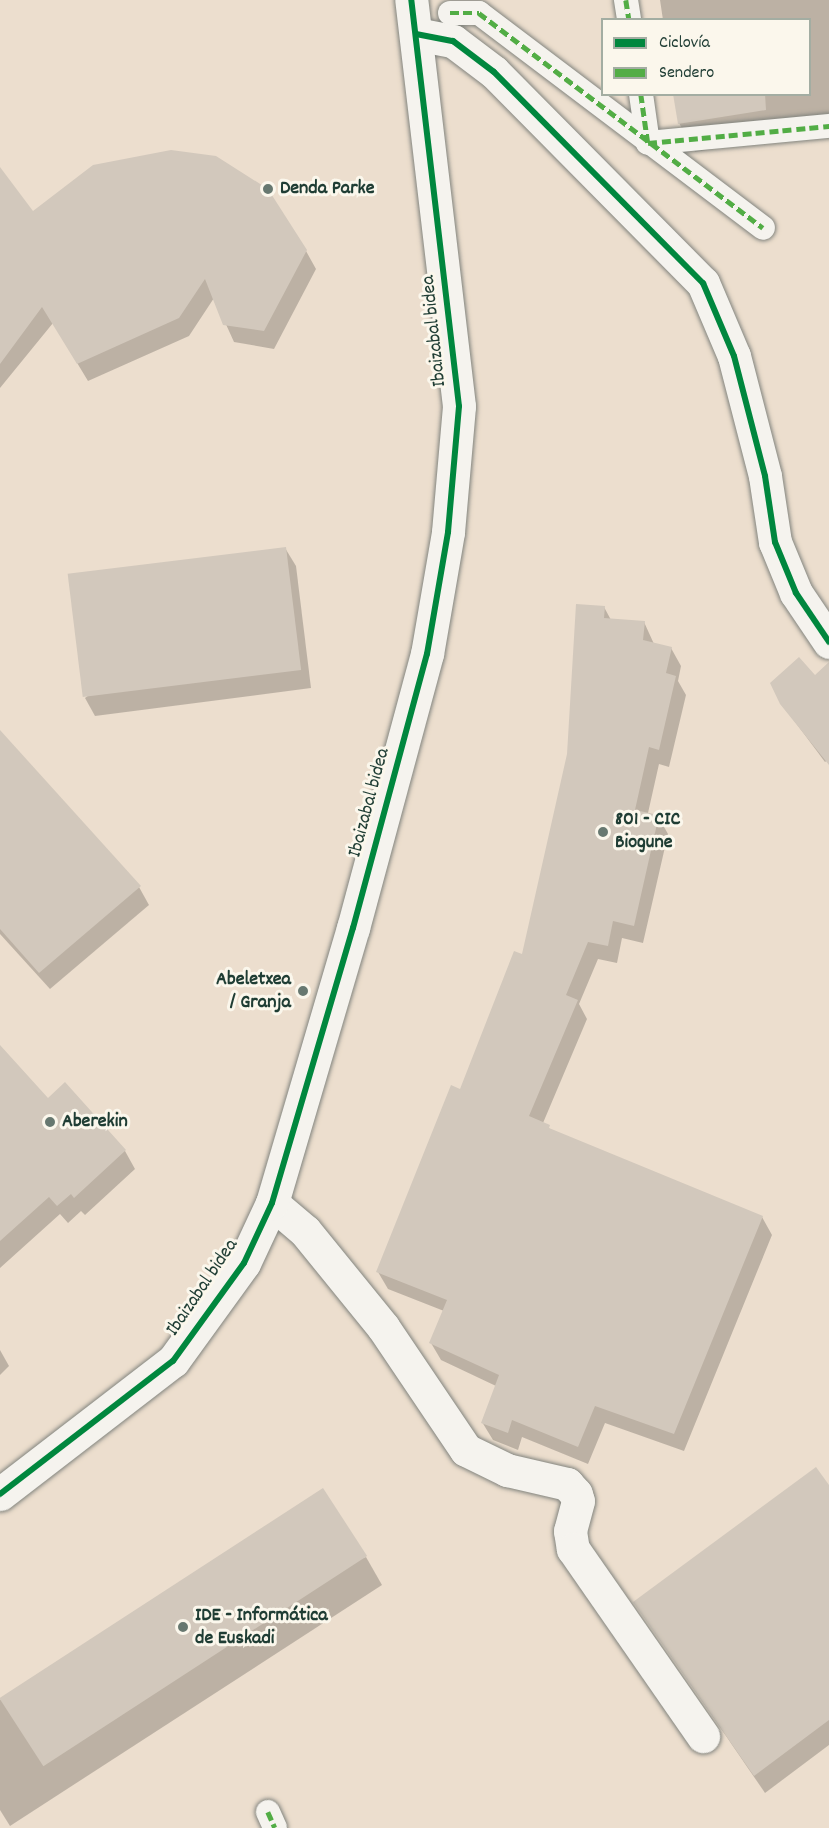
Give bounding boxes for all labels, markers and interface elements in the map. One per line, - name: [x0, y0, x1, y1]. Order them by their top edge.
- legend: [601, 18, 811, 96]
- text: Ciclovía: [659, 31, 710, 56]
- text: Sendero: [659, 61, 714, 86]
- place label: Denda Parke: [280, 177, 375, 201]
- marker: Denda Parke: [261, 182, 275, 196]
- street label: Ibaizabal bidea: [417, 274, 453, 388]
- street label: Ibaizabal bidea: [344, 746, 396, 860]
- place label: 801 - CIC Biogune: [615, 808, 680, 855]
- marker: 801 - CIC Biogune: [596, 825, 610, 839]
- place label: Abeletxea / Granja: [216, 968, 291, 1015]
- marker: Abeletxea / Granja: [296, 984, 310, 998]
- place label: Aberekin: [62, 1110, 128, 1134]
- marker: Aberekin: [43, 1115, 57, 1129]
- street label: Ibaizabal bidea: [162, 1235, 244, 1341]
- place label: IDE - Informática de Euskadi: [195, 1604, 328, 1651]
- marker: IDE - Informática de Euskadi: [176, 1620, 190, 1634]

